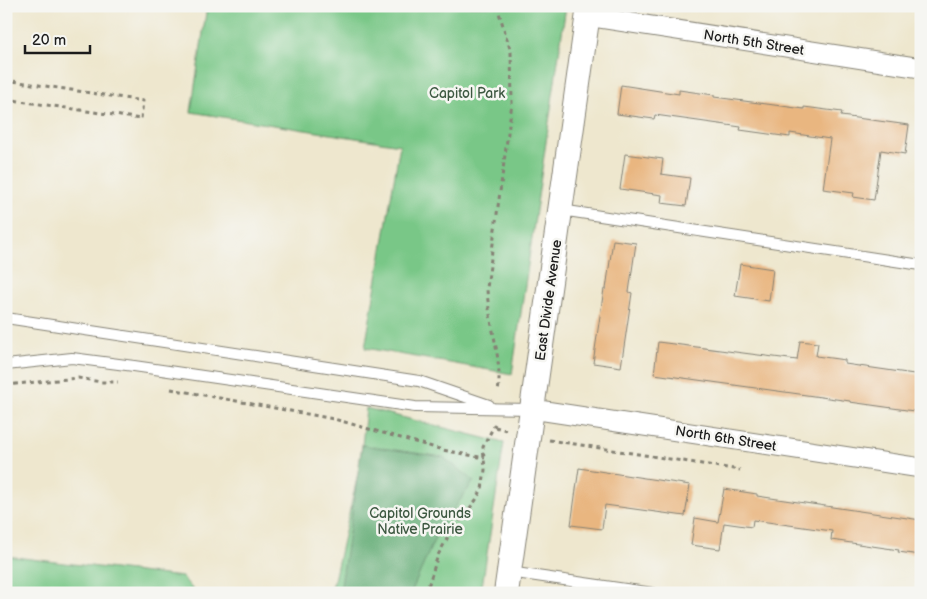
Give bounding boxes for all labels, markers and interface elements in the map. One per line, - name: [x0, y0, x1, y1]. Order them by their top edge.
- scale bar: [25, 22, 90, 54]
- street label: North 5th Street: [702, 26, 806, 59]
- text: 20 m: [32, 31, 66, 50]
- park label: Capitol Park: [429, 85, 505, 102]
- street label: East Divide Avenue: [532, 238, 565, 362]
- street label: North 6th Street: [674, 422, 778, 455]
- park label: Capitol Grounds Native Prairie: [369, 505, 471, 538]

